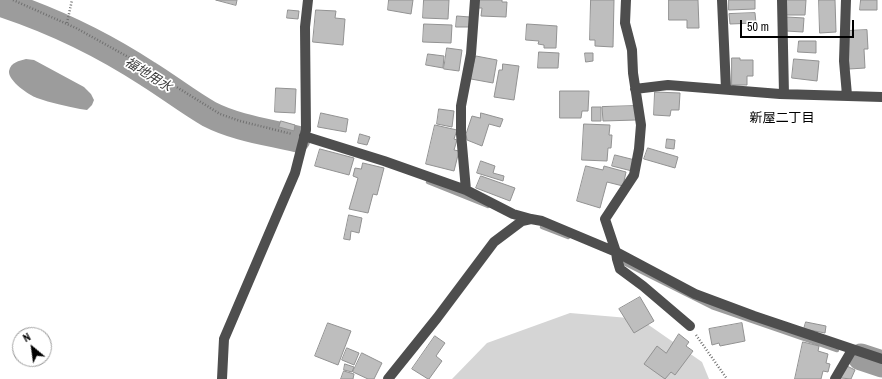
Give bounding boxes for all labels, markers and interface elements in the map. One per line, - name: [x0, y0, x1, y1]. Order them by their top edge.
- scale bar: [742, 12, 856, 38]
- text: 50 m: [747, 19, 769, 35]
- water label: 福地用水: [122, 55, 174, 95]
- district label: 新屋二丁目: [750, 111, 814, 127]
- north arrow: [12, 327, 52, 367]
- text: N: [20, 330, 33, 345]

